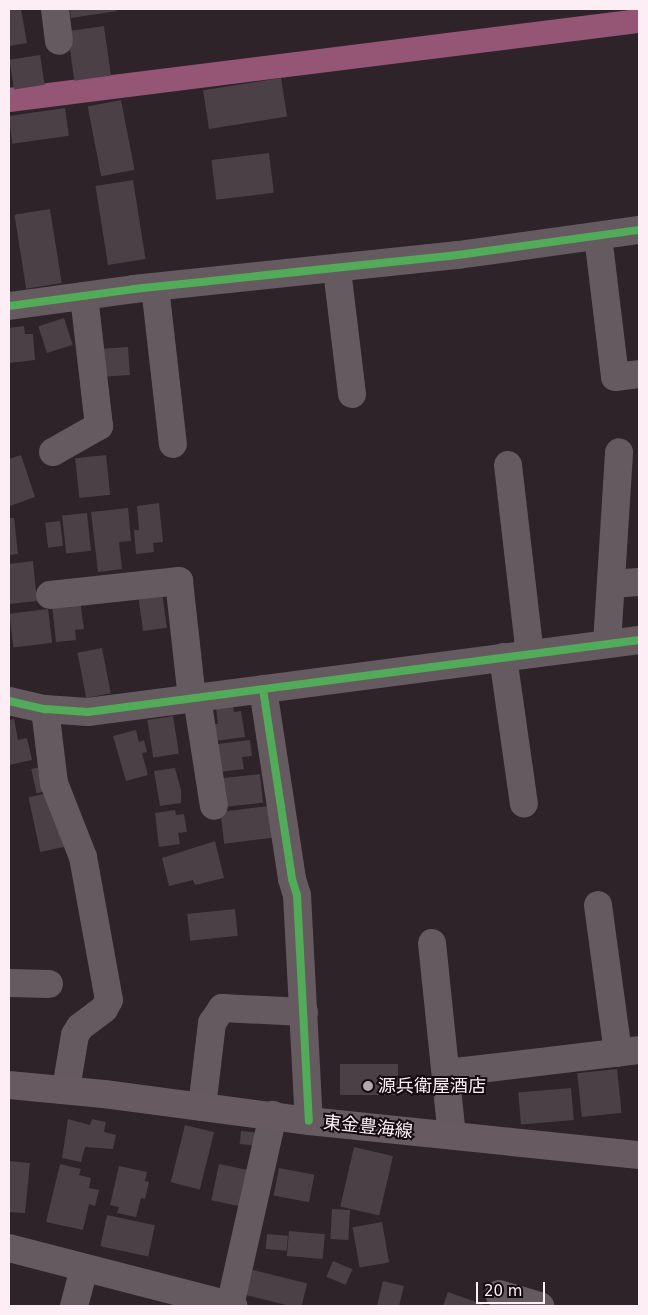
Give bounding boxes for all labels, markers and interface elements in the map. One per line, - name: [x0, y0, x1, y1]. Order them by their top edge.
- place label: 源兵衛屋酒店: [378, 1075, 486, 1097]
- marker: 源兵衛屋酒店: [362, 1080, 374, 1092]
- street label: 東金豊海線: [322, 1112, 414, 1142]
- scale bar: [478, 1272, 547, 1304]
- text: 20 m: [484, 1282, 522, 1300]

